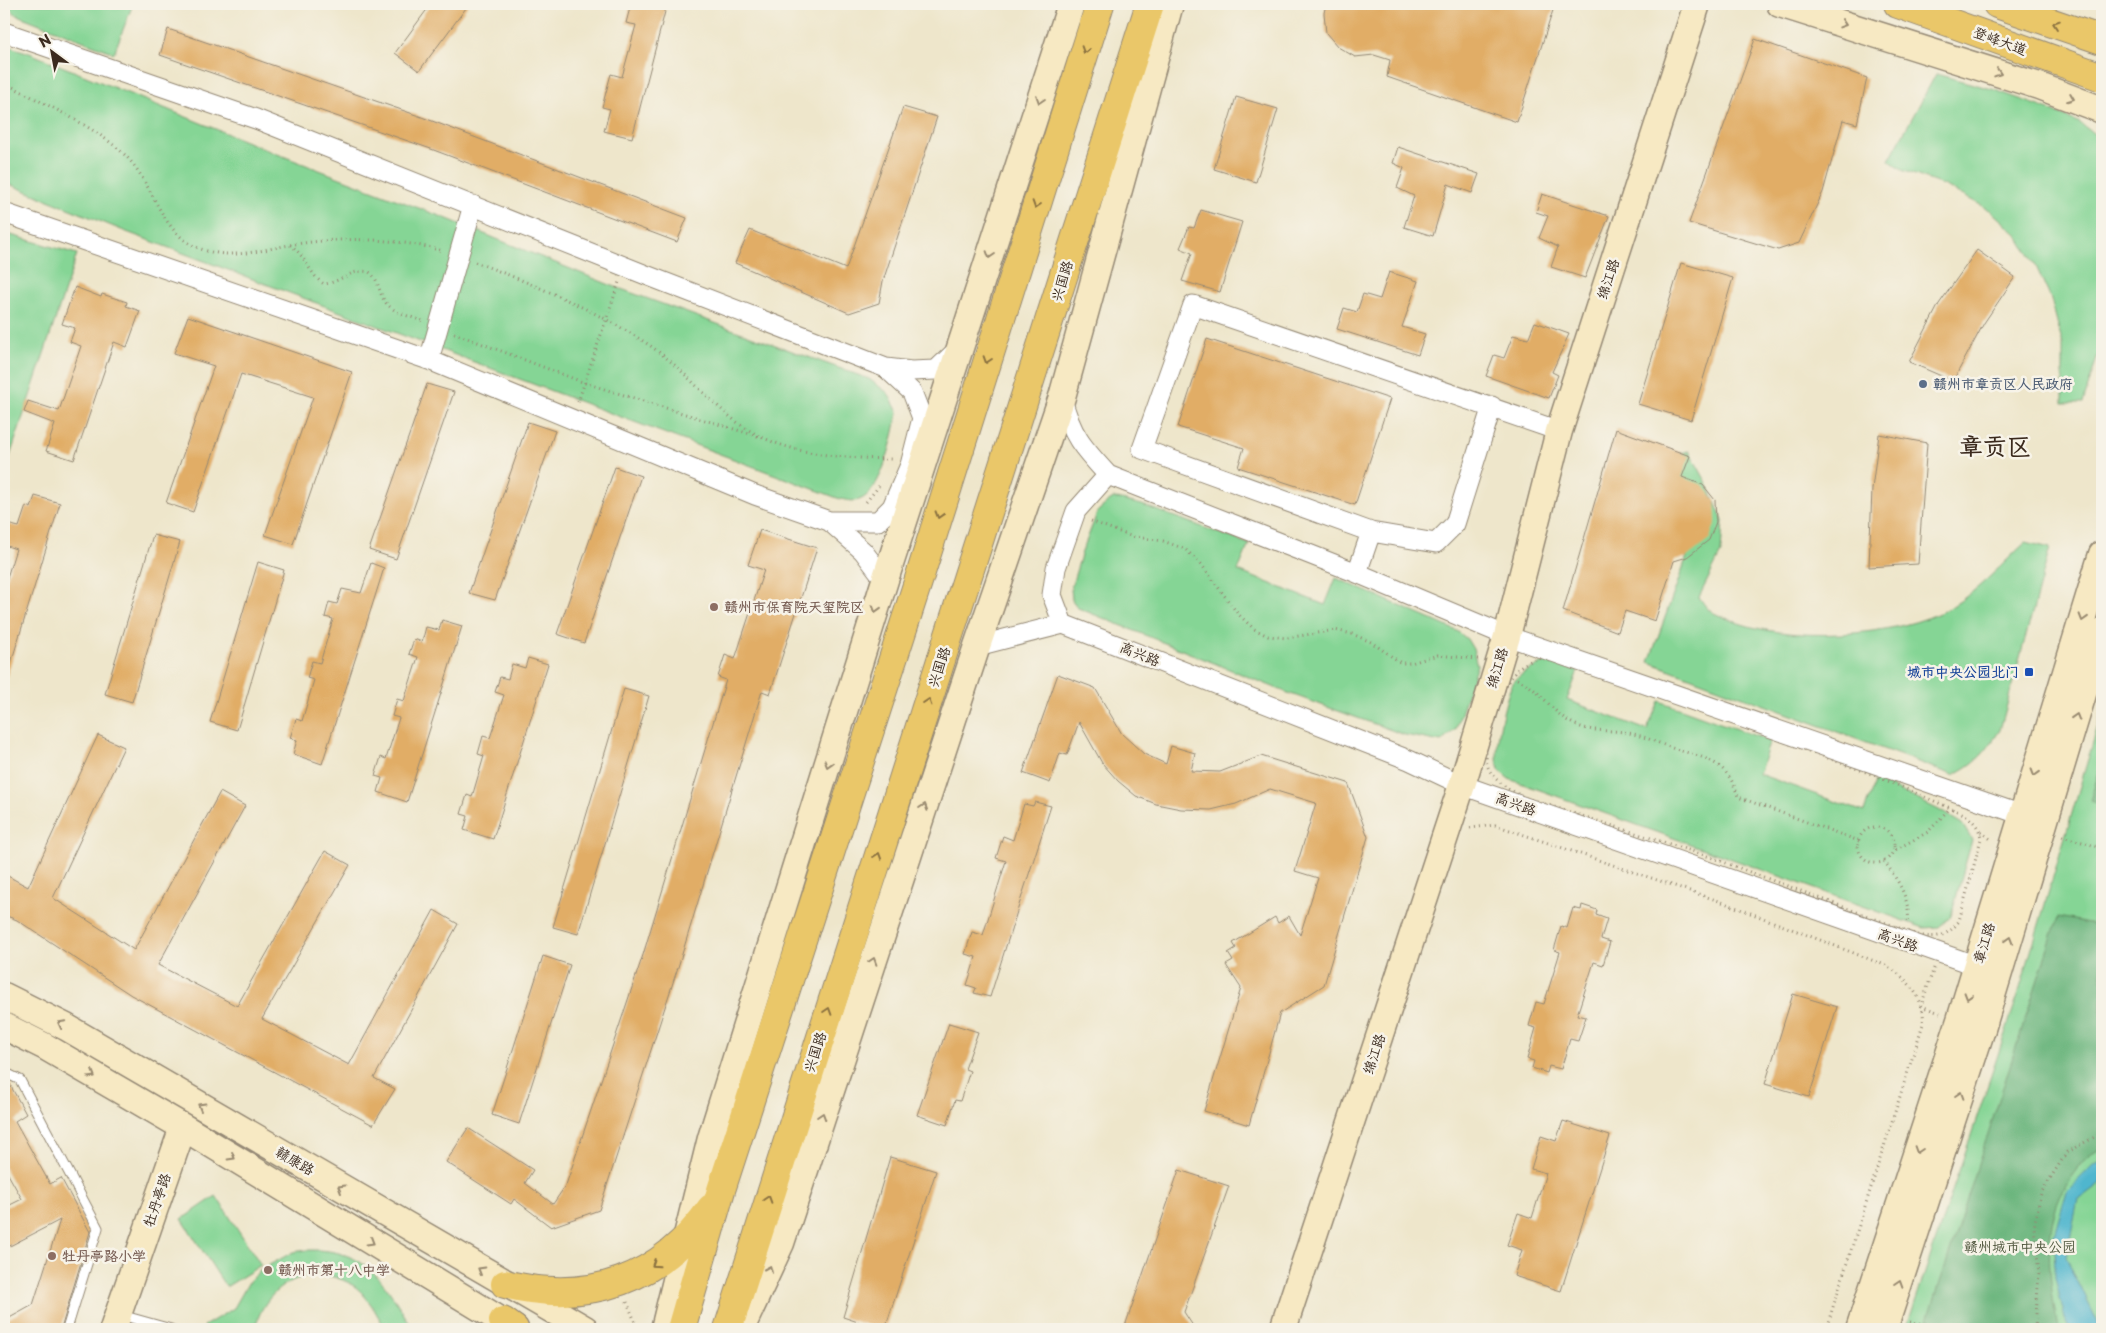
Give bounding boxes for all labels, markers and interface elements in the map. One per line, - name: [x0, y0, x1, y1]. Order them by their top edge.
- one-way arrow: [1839, 18, 1847, 28]
- one-way arrow: [2052, 20, 2061, 30]
- street label: 登峰大道: [1970, 21, 2030, 60]
- north arrow: [28, 28, 78, 78]
- text: N: [35, 29, 55, 52]
- one-way arrow: [1081, 46, 1091, 54]
- one-way arrow: [1993, 67, 2002, 77]
- one-way arrow: [2066, 92, 2075, 102]
- one-way arrow: [1036, 95, 1046, 104]
- one-way arrow: [1032, 200, 1042, 209]
- one-way arrow: [986, 250, 996, 258]
- street label: 绵江路: [1591, 256, 1624, 302]
- street label: 兴国路: [1045, 258, 1078, 304]
- one-way arrow: [983, 355, 993, 364]
- place label: 赣州市章贡区人民政府: [1933, 373, 2073, 394]
- marker: 赣州市章贡区人民政府: [1917, 378, 1929, 390]
- district label: 章贡区: [1959, 427, 2031, 463]
- one-way arrow: [935, 511, 945, 519]
- place label: 赣州市保育院天玺院区: [724, 596, 864, 617]
- marker: 赣州市保育院天玺院区: [708, 601, 720, 613]
- one-way arrow: [871, 605, 881, 613]
- one-way arrow: [2078, 613, 2088, 621]
- street label: 高兴路: [1117, 636, 1164, 671]
- street label: 兴国路: [922, 644, 955, 690]
- street label: 绵江路: [1480, 645, 1513, 691]
- place label: 城市中央公园北门: [1907, 661, 2019, 682]
- marker: 城市中央公园北门: [2023, 666, 2035, 678]
- one-way arrow: [922, 698, 932, 706]
- one-way arrow: [2070, 714, 2080, 722]
- one-way arrow: [823, 760, 833, 768]
- one-way arrow: [2031, 768, 2041, 777]
- street label: 高兴路: [1493, 786, 1539, 821]
- one-way arrow: [918, 803, 928, 812]
- one-way arrow: [872, 853, 882, 861]
- street label: 章江路: [1967, 920, 2000, 966]
- street label: 高兴路: [1875, 922, 1921, 957]
- one-way arrow: [2003, 936, 2013, 945]
- one-way arrow: [867, 958, 877, 966]
- one-way arrow: [1963, 991, 1973, 999]
- one-way arrow: [823, 1007, 833, 1016]
- one-way arrow: [57, 1020, 66, 1030]
- street label: 兴国路: [798, 1029, 831, 1075]
- street label: 绵江路: [1357, 1031, 1390, 1077]
- one-way arrow: [87, 1068, 96, 1078]
- one-way arrow: [1955, 1091, 1965, 1100]
- one-way arrow: [198, 1102, 207, 1112]
- one-way arrow: [817, 1112, 827, 1120]
- street label: 赣康路: [272, 1141, 319, 1180]
- one-way arrow: [1913, 1145, 1923, 1154]
- one-way arrow: [227, 1151, 236, 1161]
- street label: 牡丹亭路: [137, 1170, 176, 1230]
- one-way arrow: [338, 1184, 347, 1194]
- one-way arrow: [762, 1195, 772, 1204]
- one-way arrow: [366, 1235, 375, 1245]
- park label: 赣州城市中央公园: [1964, 1236, 2076, 1257]
- place label: 牡丹亭路小学: [62, 1245, 146, 1266]
- marker: 牡丹亭路小学: [46, 1250, 58, 1262]
- one-way arrow: [651, 1258, 660, 1268]
- place label: 赣州市第十八中学: [278, 1259, 390, 1280]
- marker: 赣州市第十八中学: [262, 1264, 274, 1276]
- one-way arrow: [762, 1265, 773, 1274]
- one-way arrow: [478, 1267, 487, 1277]
- one-way arrow: [1894, 1279, 1904, 1288]

